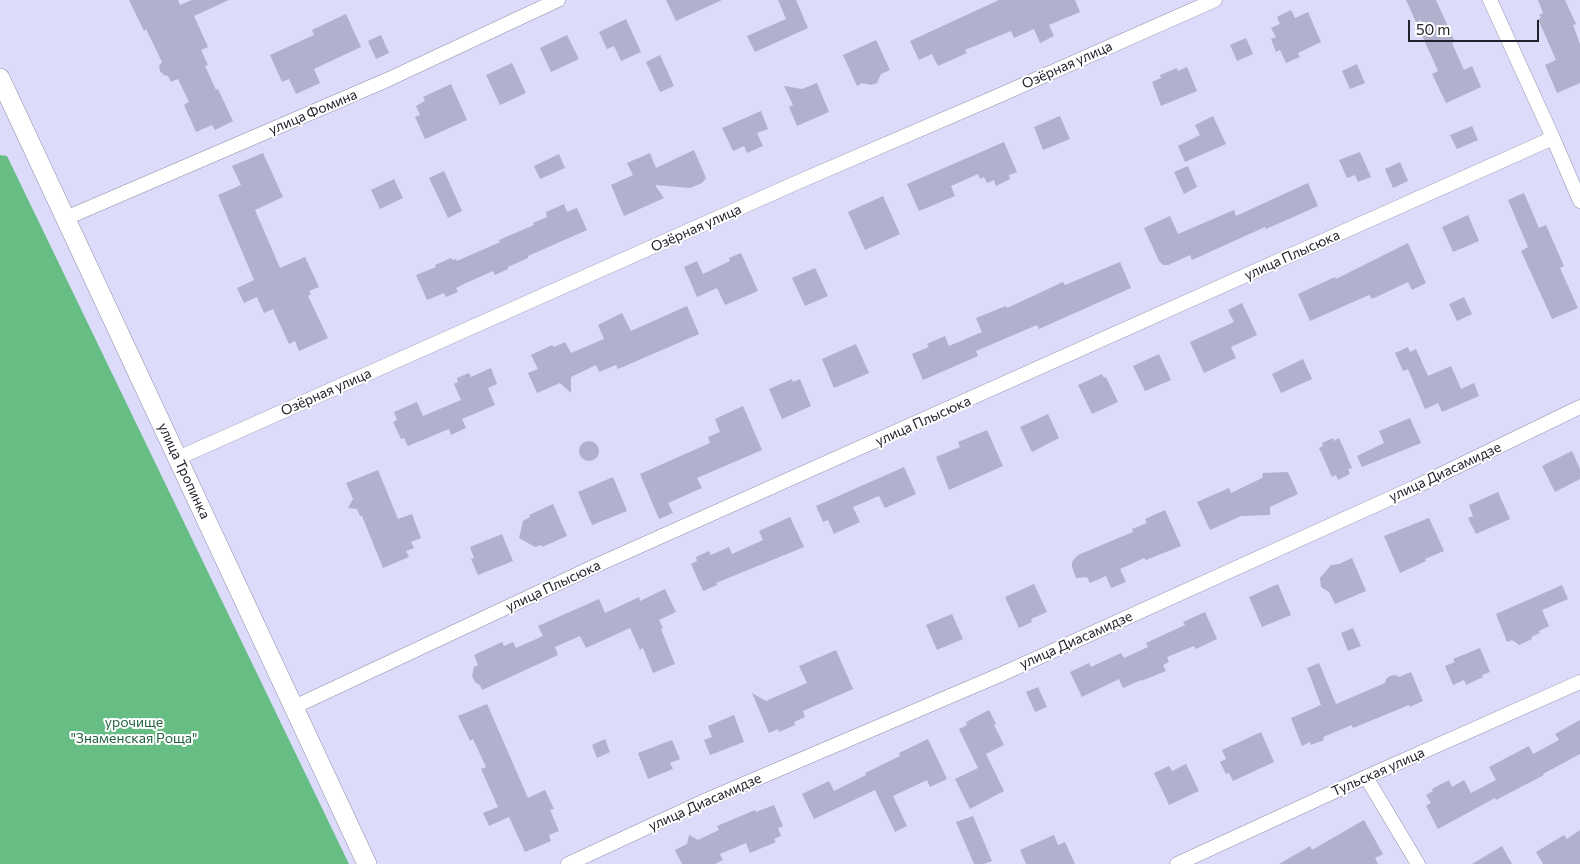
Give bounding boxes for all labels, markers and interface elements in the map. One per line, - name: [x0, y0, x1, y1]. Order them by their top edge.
- scale bar: [1410, 10, 1541, 42]
- text: 50 m: [1416, 20, 1450, 38]
- street label: Озёрная улица: [1019, 38, 1115, 92]
- street label: улица Фомина: [266, 86, 360, 138]
- street label: Озёрная улица: [648, 201, 744, 255]
- street label: улица Плысюка: [1242, 226, 1342, 284]
- street label: Озёрная улица: [278, 365, 374, 419]
- street label: улица Плысюка: [873, 392, 973, 450]
- street label: улица Тропинка: [154, 420, 214, 522]
- street label: улица Диасамидзе: [1386, 439, 1504, 505]
- street label: улица Плысюка: [503, 557, 603, 615]
- street label: улица Диасамидзе: [1017, 608, 1135, 672]
- park label: урочище "Знаменская Роща": [71, 714, 197, 746]
- street label: Тульская улица: [1329, 744, 1427, 800]
- street label: улица Диасамидзе: [646, 770, 764, 834]

